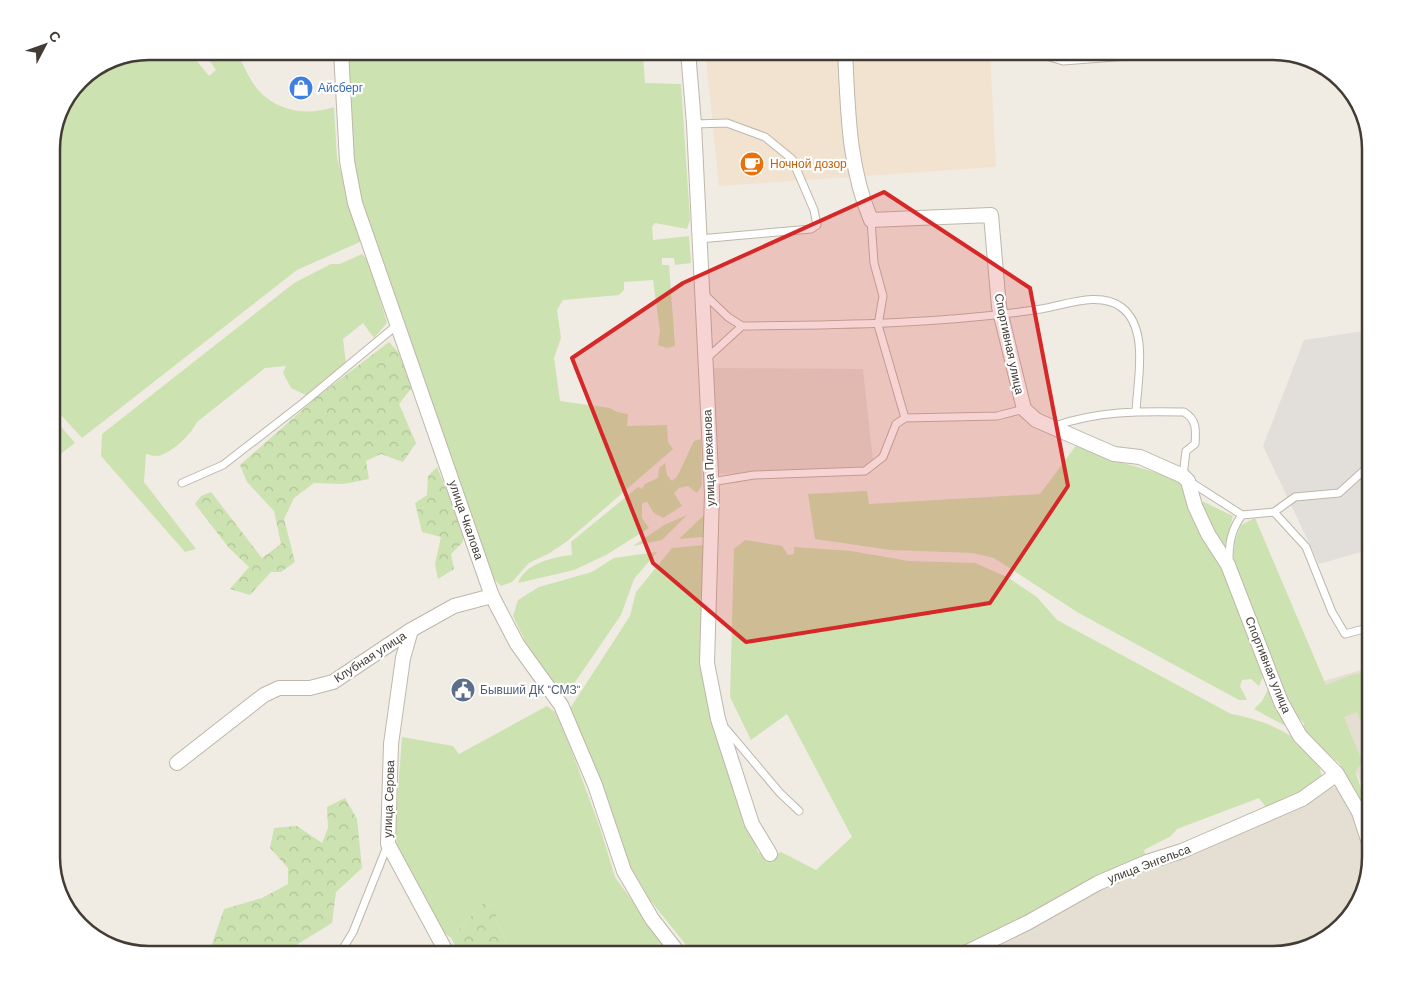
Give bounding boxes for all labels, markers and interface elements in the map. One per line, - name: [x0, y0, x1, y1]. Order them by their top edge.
- north arrow: [20, 20, 70, 70]
- text: С: [45, 27, 65, 46]
- shop icon: Айсберг: [288, 75, 314, 101]
- place label: Айсберг: [318, 80, 364, 96]
- cafe icon: Ночной дозор: [739, 151, 765, 177]
- place label: Ночной дозор: [770, 156, 847, 172]
- street label: Спортивная улица: [990, 292, 1028, 396]
- street label: улица Плеханова: [699, 409, 719, 507]
- street label: улица Чкалова: [445, 478, 487, 562]
- street label: Спортивная улица: [1241, 614, 1295, 716]
- street label: Клубная улица: [331, 628, 409, 686]
- public building icon: Бывший ДК "СМЗ": [450, 677, 476, 703]
- place label: Бывший ДК "СМЗ": [480, 682, 581, 698]
- street label: улица Серова: [380, 760, 398, 838]
- street label: улица Энгельса: [1105, 841, 1193, 887]

